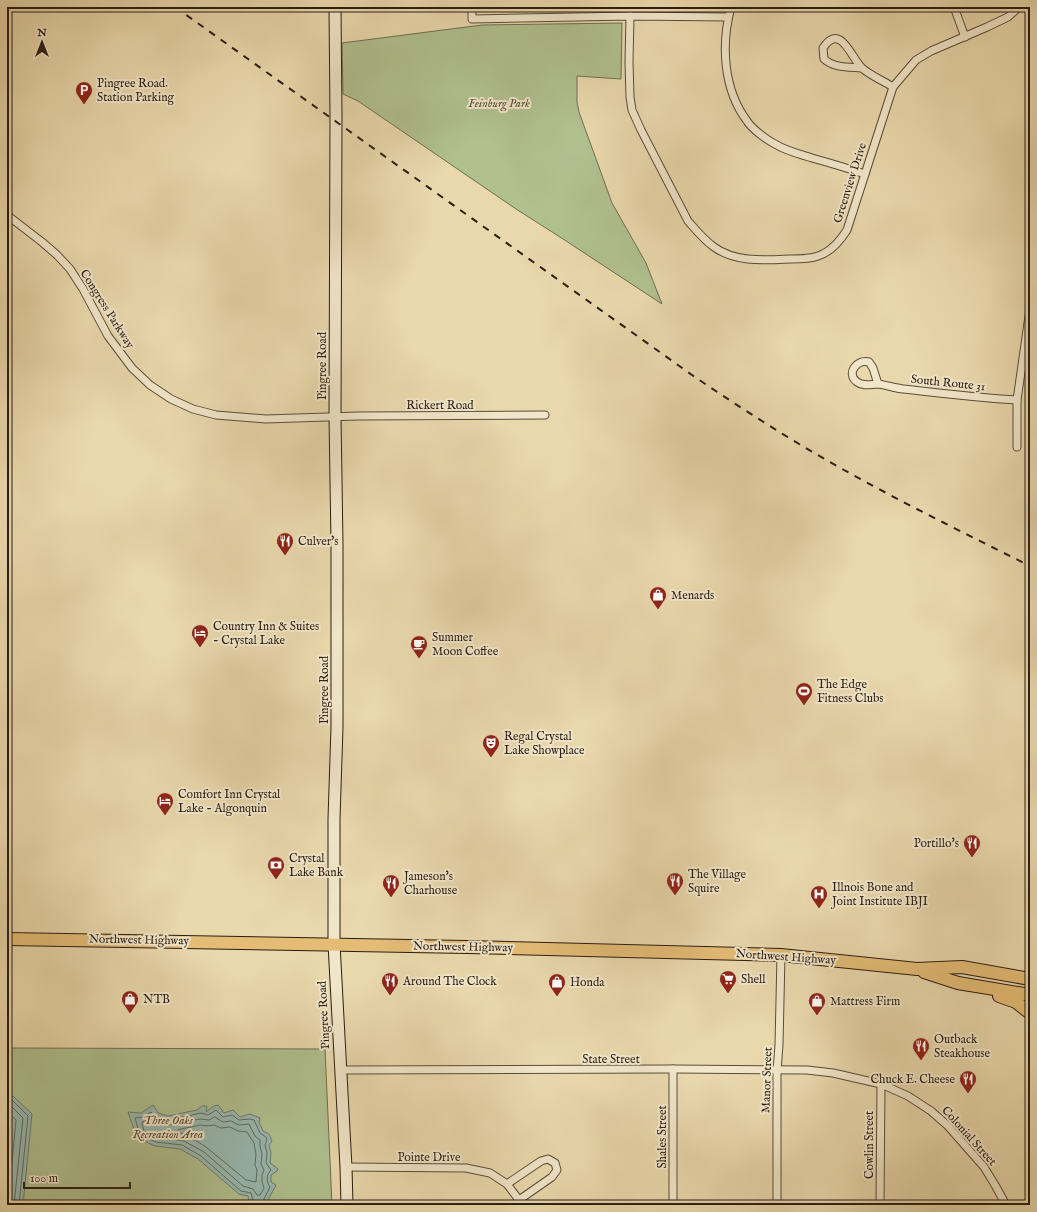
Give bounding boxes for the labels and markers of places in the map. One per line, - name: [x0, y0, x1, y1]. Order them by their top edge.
- place label: Pingree Road. Station Parking: [97, 76, 175, 105]
- parking icon: Pingree Road. Station Parking: [74, 80, 94, 105]
- restaurant icon: Culver's: [275, 531, 295, 556]
- place label: Culver's: [298, 534, 339, 549]
- shop icon: Menards: [648, 585, 668, 610]
- place label: Menards: [671, 588, 714, 603]
- place label: Country Inn & Suites - Crystal Lake: [213, 619, 319, 648]
- hotel icon: Country Inn & Suites - Crystal Lake: [190, 623, 210, 648]
- place label: Summer Moon Coffee: [432, 630, 499, 659]
- cafe icon: Summer Moon Coffee: [409, 634, 429, 659]
- place label: The Edge Fitness Clubs: [817, 677, 884, 706]
- sports icon: The Edge Fitness Clubs: [794, 681, 814, 706]
- place label: Regal Crystal Lake Showplace: [504, 729, 585, 759]
- theatre icon: Regal Crystal Lake Showplace: [481, 733, 501, 758]
- place label: Comfort Inn Crystal Lake - Algonquin: [178, 787, 281, 817]
- hotel icon: Comfort Inn Crystal Lake - Algonquin: [155, 791, 175, 816]
- restaurant icon: Portillo's: [962, 833, 982, 858]
- place label: Portillo's: [914, 836, 959, 851]
- place label: Crystal Lake Bank: [289, 851, 344, 880]
- bank icon: Crystal Lake Bank: [266, 855, 286, 880]
- place label: The Village Squire: [688, 867, 747, 897]
- place label: Jameson's Charhouse: [402, 869, 458, 898]
- restaurant icon: The Village Squire: [665, 871, 685, 896]
- restaurant icon: Jameson's Charhouse: [381, 873, 401, 898]
- place label: Illnois Bone and Joint Institute IBJI: [830, 880, 928, 910]
- hospital icon: Illnois Bone and Joint Institute IBJI: [809, 884, 829, 909]
- supermarket icon: Shell: [718, 969, 738, 994]
- restaurant icon: Around The Clock: [380, 971, 400, 996]
- shop icon: Honda: [547, 972, 567, 997]
- place label: Shell: [741, 972, 766, 987]
- place label: Around The Clock: [402, 974, 497, 989]
- place label: Honda: [570, 975, 605, 990]
- shop icon: NTB: [120, 989, 140, 1014]
- shop icon: Mattress Firm: [807, 991, 827, 1016]
- place label: NTB: [143, 992, 170, 1007]
- place label: Mattress Firm: [830, 994, 900, 1009]
- place label: Outback Steakhouse: [934, 1032, 991, 1061]
- restaurant icon: Outback Steakhouse: [911, 1036, 931, 1061]
- restaurant icon: Chuck E. Cheese: [958, 1069, 978, 1094]
- place label: Chuck E. Cheese: [871, 1072, 955, 1087]

